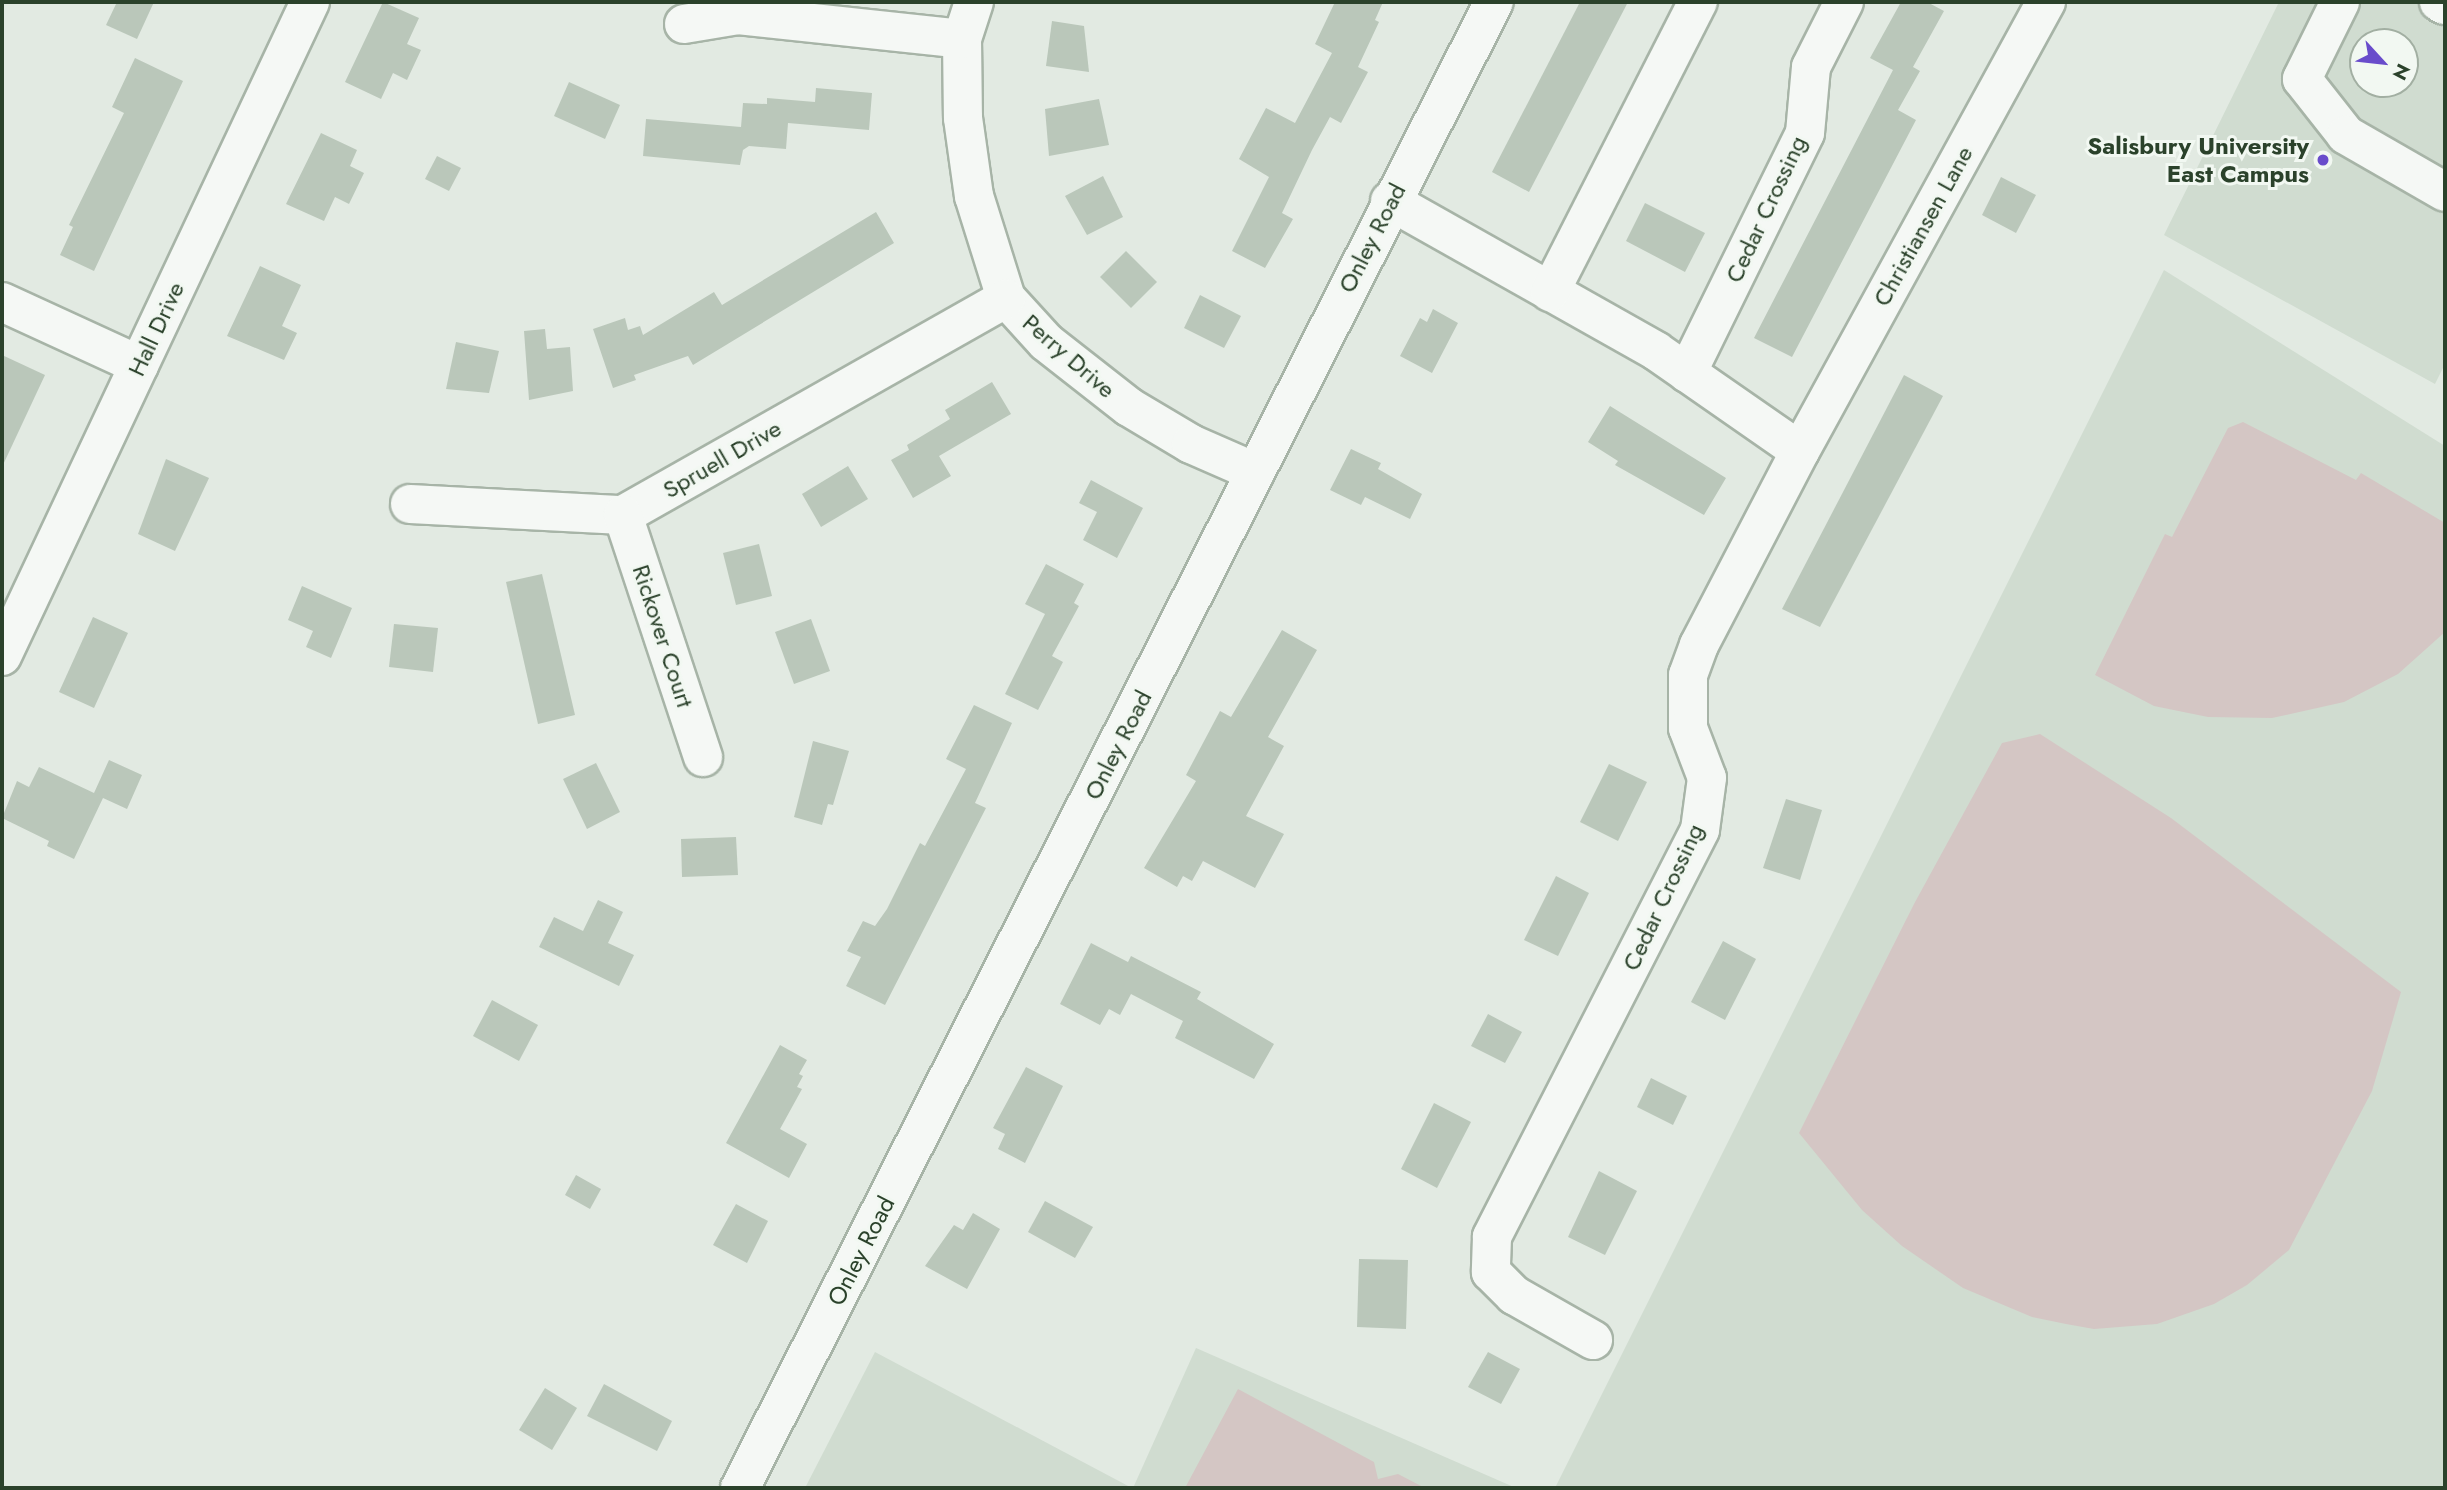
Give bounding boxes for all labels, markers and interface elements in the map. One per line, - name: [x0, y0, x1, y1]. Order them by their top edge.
- north arrow: [2349, 28, 2419, 98]
- text: N: [2386, 59, 2417, 85]
- street label: Cedar Crossing: [1719, 131, 1813, 287]
- place label: Salisbury University East Campus: [2087, 132, 2309, 188]
- street label: Christiansen Lane: [1867, 141, 1979, 311]
- marker: Salisbury University East Campus: [2315, 152, 2331, 168]
- street label: Onley Road: [1332, 179, 1412, 297]
- street label: Hall Drive: [122, 277, 190, 381]
- street label: Perry Drive: [1017, 308, 1121, 404]
- street label: Spruell Drive: [658, 414, 786, 504]
- street label: Rickover Court: [626, 561, 700, 711]
- street label: Onley Road: [1078, 686, 1158, 804]
- street label: Cedar Crossing: [1616, 819, 1710, 975]
- street label: Onley Road: [821, 1192, 901, 1310]

